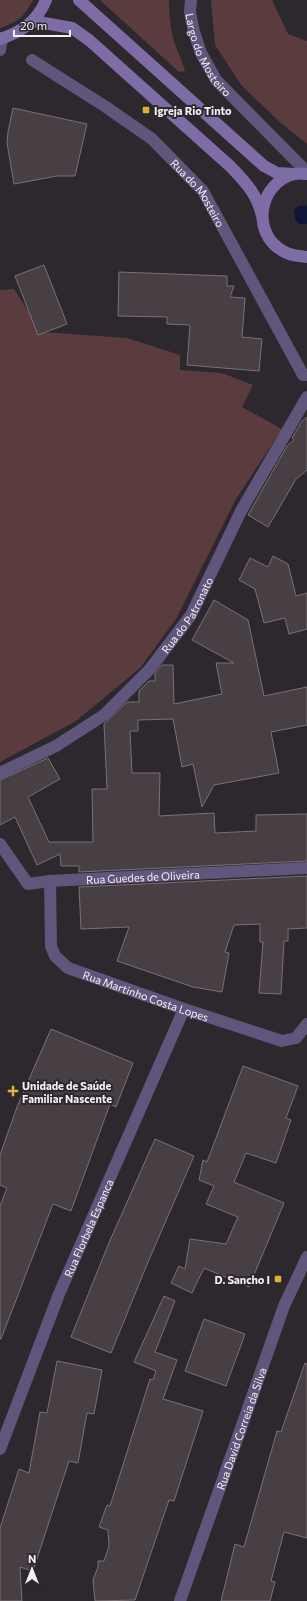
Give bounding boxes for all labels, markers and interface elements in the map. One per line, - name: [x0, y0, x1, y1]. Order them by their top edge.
- scale bar: [14, 12, 70, 38]
- street label: Largo do Mosteiro: [184, 12, 235, 99]
- text: 20 m: [20, 18, 47, 32]
- place label: Igreja Rio Tinto: [154, 104, 232, 117]
- marker: Igreja Rio Tinto: [141, 105, 151, 115]
- street label: Rua do Mosteiro: [168, 156, 228, 229]
- street label: Rua do Patronato: [158, 574, 215, 655]
- street label: Rua Guedes de Oliveira: [86, 867, 200, 886]
- street label: Rua Martinho Costa Lopes: [81, 967, 210, 1023]
- place label: Unidade de Saúde Familiar Nascente: [22, 1079, 112, 1105]
- marker: Unidade de Saúde Familiar Nascente: [7, 1085, 19, 1097]
- street label: Rua Florbela Espanca: [61, 1177, 115, 1279]
- place label: D. Sancho I: [215, 1273, 270, 1286]
- marker: D. Sancho I: [273, 1274, 283, 1284]
- street label: Rua David Correia da Silva: [213, 1365, 268, 1491]
- north arrow: [12, 1549, 52, 1589]
- text: N: [28, 1552, 36, 1565]

